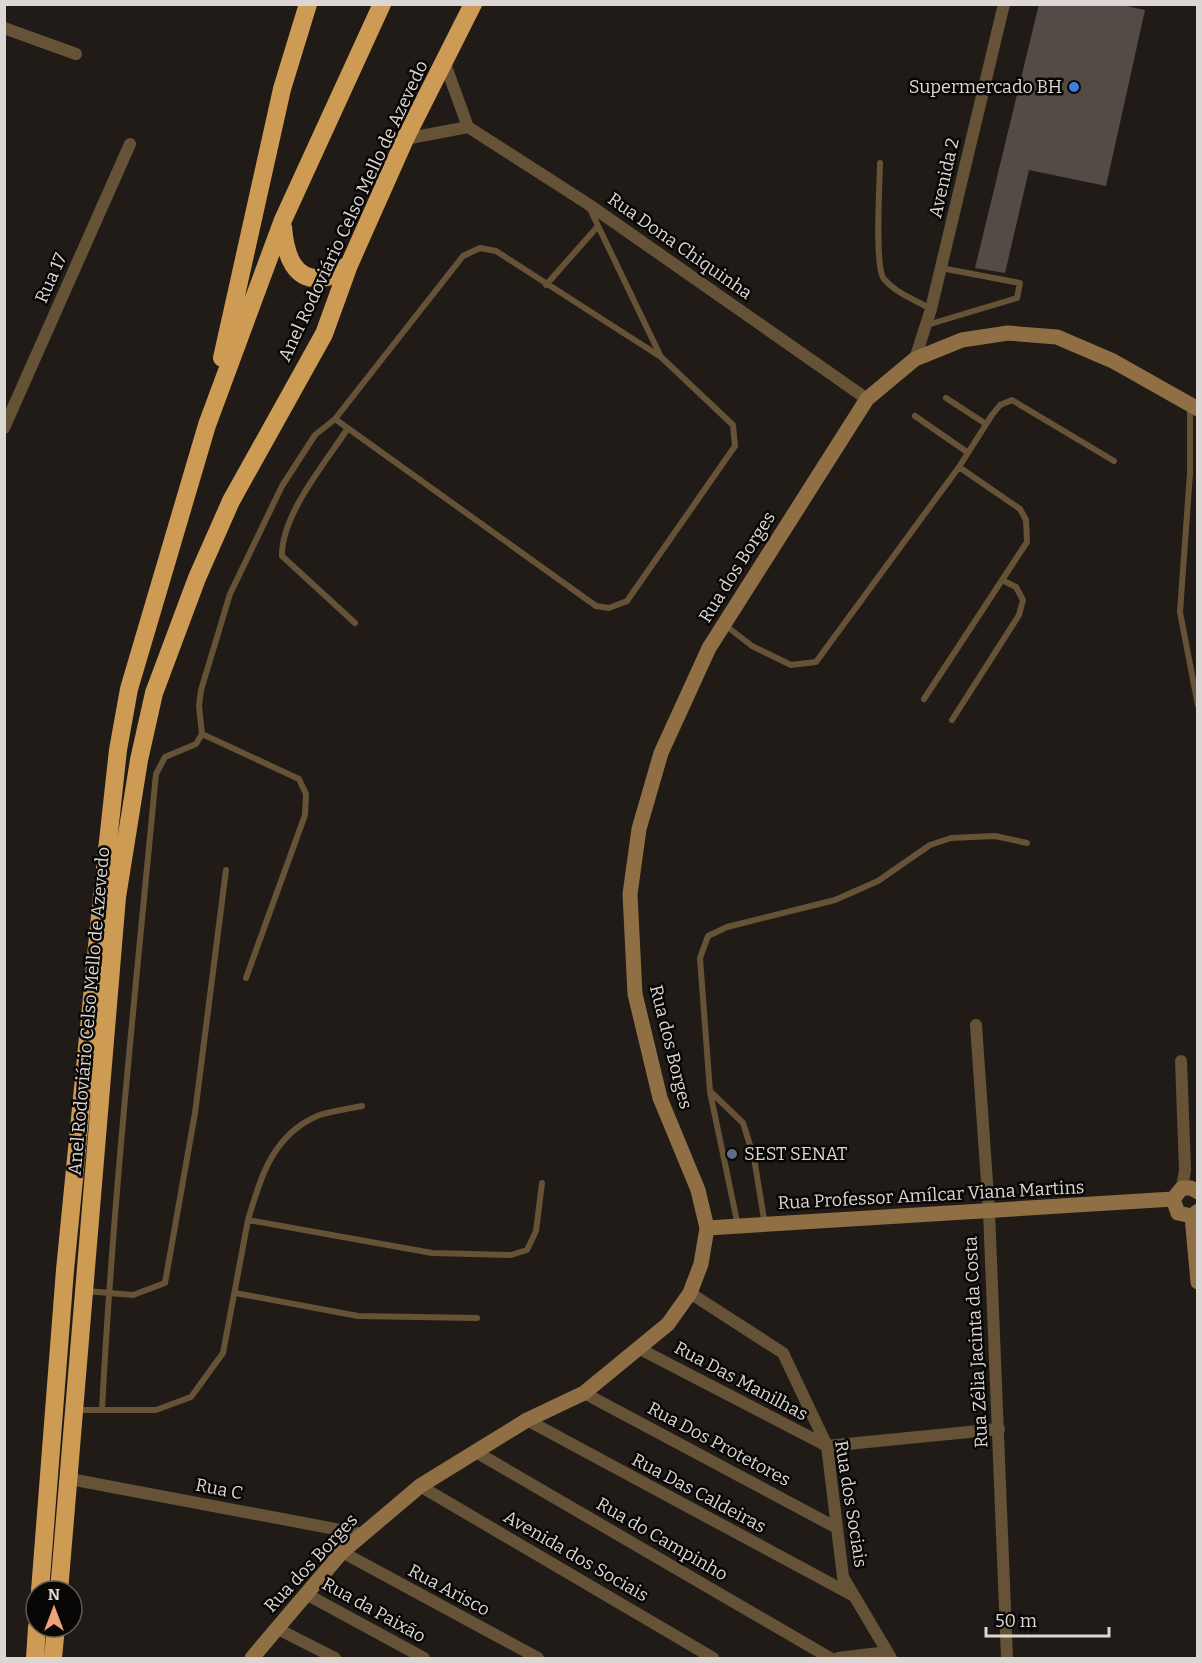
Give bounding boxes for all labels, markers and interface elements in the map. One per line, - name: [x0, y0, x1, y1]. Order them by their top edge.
- street label: Anel Rodoviário Celso Mello de Azevedo: [273, 57, 433, 365]
- place label: Supermercado BH: [909, 76, 1062, 98]
- marker: Supermercado BH: [1067, 80, 1081, 94]
- street label: Avenida 2: [924, 136, 964, 220]
- street label: Rua Dona Chiquinha: [604, 188, 757, 304]
- street label: Rua 17: [30, 250, 72, 306]
- street label: Rua dos Borges: [694, 507, 780, 627]
- street label: Anel Rodoviário Celso Mello de Azevedo: [64, 846, 114, 1176]
- street label: Rua dos Borges: [645, 983, 697, 1111]
- place label: SEST SENAT: [744, 1143, 848, 1165]
- marker: SEST SENAT: [725, 1147, 739, 1161]
- street label: Rua Professor Amílcar Viana Martins: [777, 1176, 1085, 1214]
- street label: Rua Zélia Jacinta da Costa: [959, 1236, 993, 1448]
- street label: Rua Das Manilhas: [671, 1337, 811, 1425]
- street label: Rua Dos Protetores: [644, 1397, 794, 1491]
- street label: Rua dos Sociais: [830, 1439, 872, 1569]
- street label: Rua Das Caldeiras: [628, 1448, 770, 1538]
- street label: Rua C: [193, 1474, 245, 1504]
- street label: Rua do Campinho: [592, 1492, 732, 1586]
- street label: Avenida dos Sociais: [500, 1506, 652, 1606]
- street label: Rua dos Borges: [260, 1509, 362, 1617]
- street label: Rua Arisco: [404, 1559, 494, 1621]
- street label: Rua da Paixão: [318, 1573, 430, 1647]
- north arrow: [24, 1579, 84, 1639]
- text: N: [48, 1585, 60, 1604]
- scale bar: [986, 1600, 1109, 1638]
- text: 50 m: [995, 1610, 1037, 1632]

